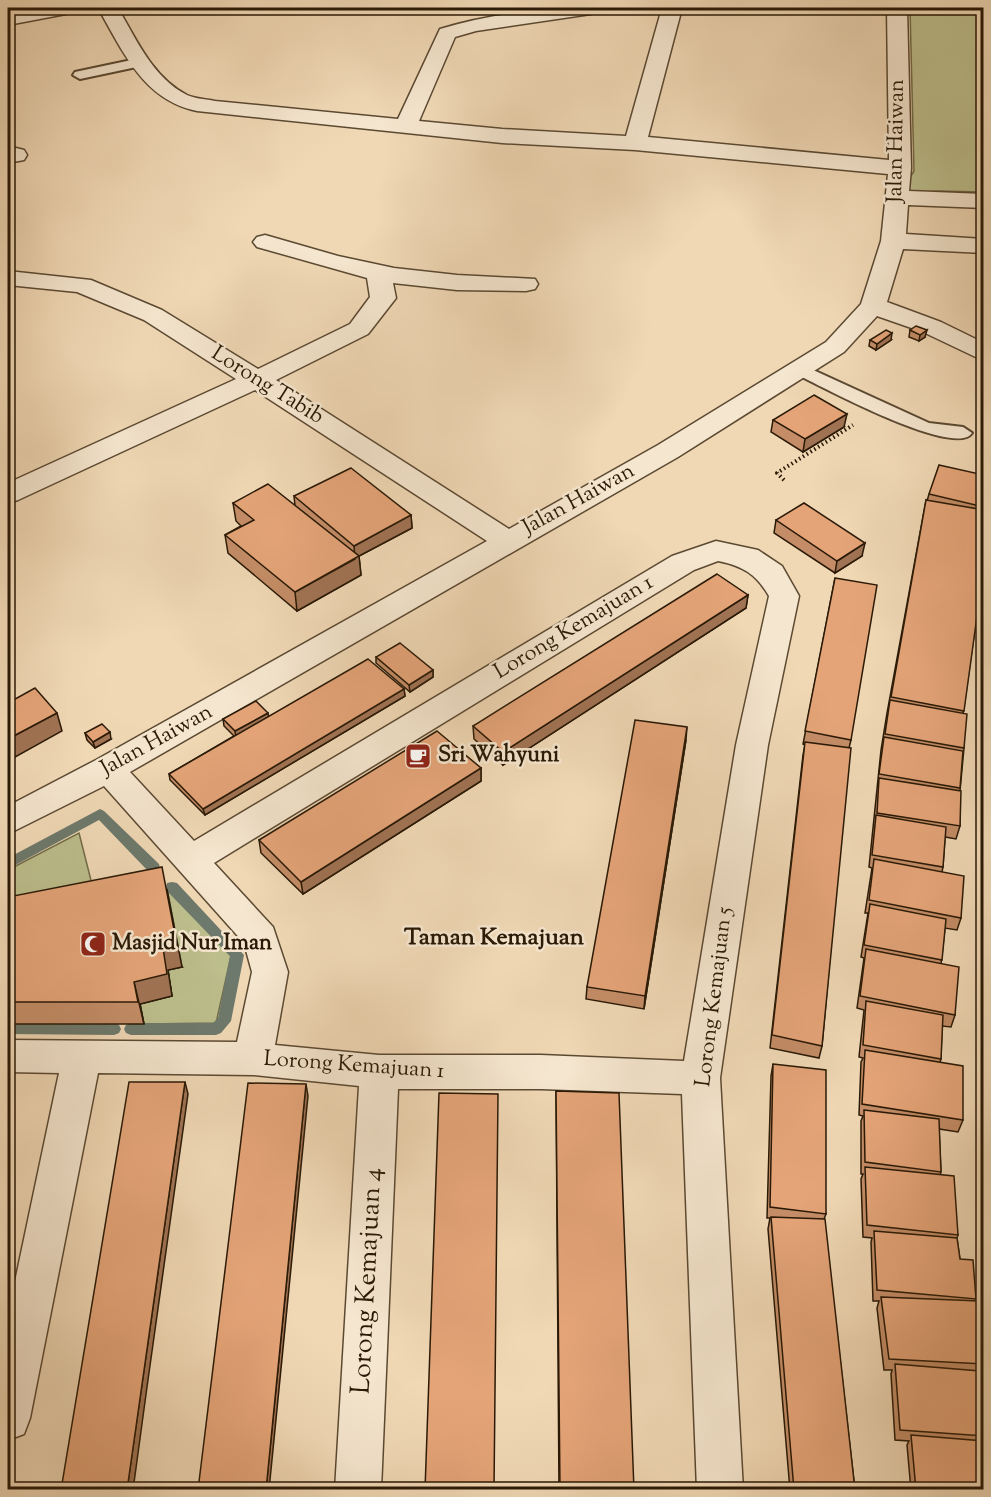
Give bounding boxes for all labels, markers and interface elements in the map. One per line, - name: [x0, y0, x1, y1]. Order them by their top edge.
- street label: Jalan Haiwan: [880, 79, 914, 204]
- street label: Lorong Tabib: [205, 339, 329, 433]
- street label: Jalan Haiwan: [516, 456, 641, 544]
- street label: Lorong Kemajuan 1: [488, 567, 660, 688]
- street label: Jalan Haiwan: [94, 697, 219, 785]
- place label: Sri Wahyuni: [438, 740, 560, 772]
- cafe icon: Sri Wahyuni: [403, 741, 433, 771]
- street label: Lorong Kemajuan 5: [688, 905, 742, 1089]
- district label: Taman Kemajuan: [404, 921, 585, 955]
- place label: Masjid Nur Iman: [112, 928, 272, 960]
- mosque icon: Masjid Nur Iman: [78, 929, 108, 959]
- street label: Lorong Kemajuan 1: [263, 1044, 446, 1088]
- street label: Lorong Kemajuan 4: [343, 1167, 393, 1395]

